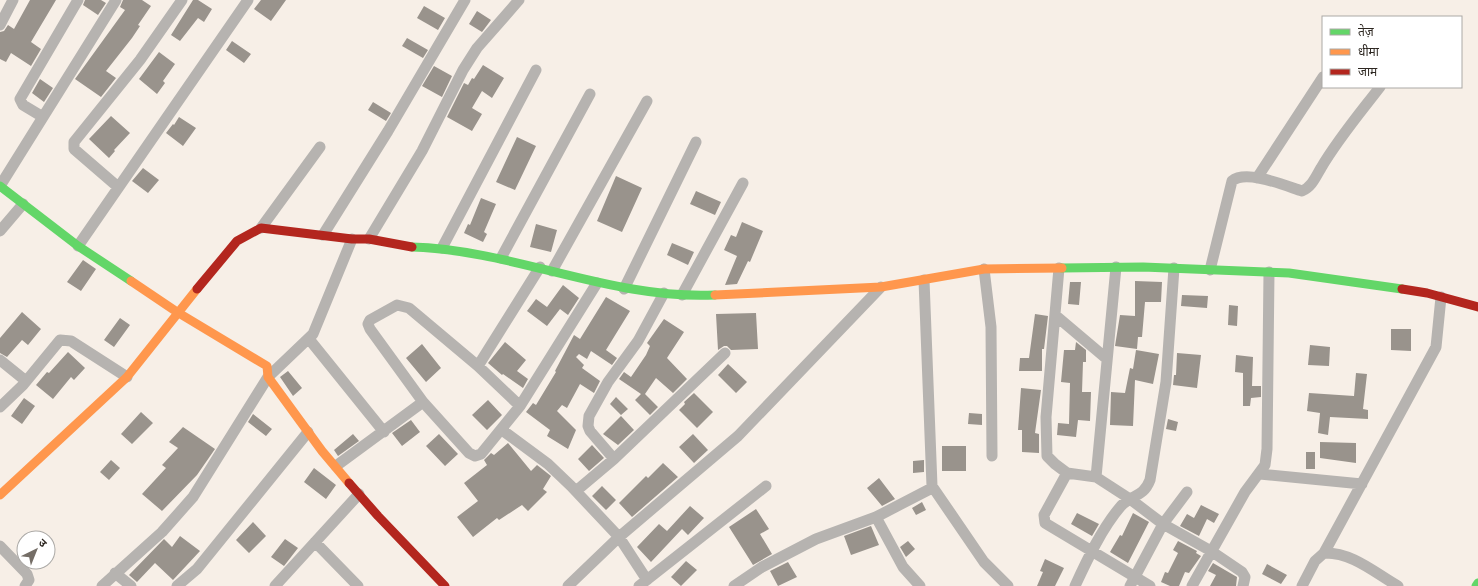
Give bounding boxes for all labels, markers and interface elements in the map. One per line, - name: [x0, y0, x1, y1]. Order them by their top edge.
- legend: [1322, 16, 1462, 88]
- text: तेज़: [1358, 23, 1375, 41]
- text: धीमा: [1358, 43, 1380, 61]
- text: जाम: [1358, 63, 1378, 81]
- north arrow: [16, 530, 56, 570]
- text: उ: [35, 535, 51, 551]

